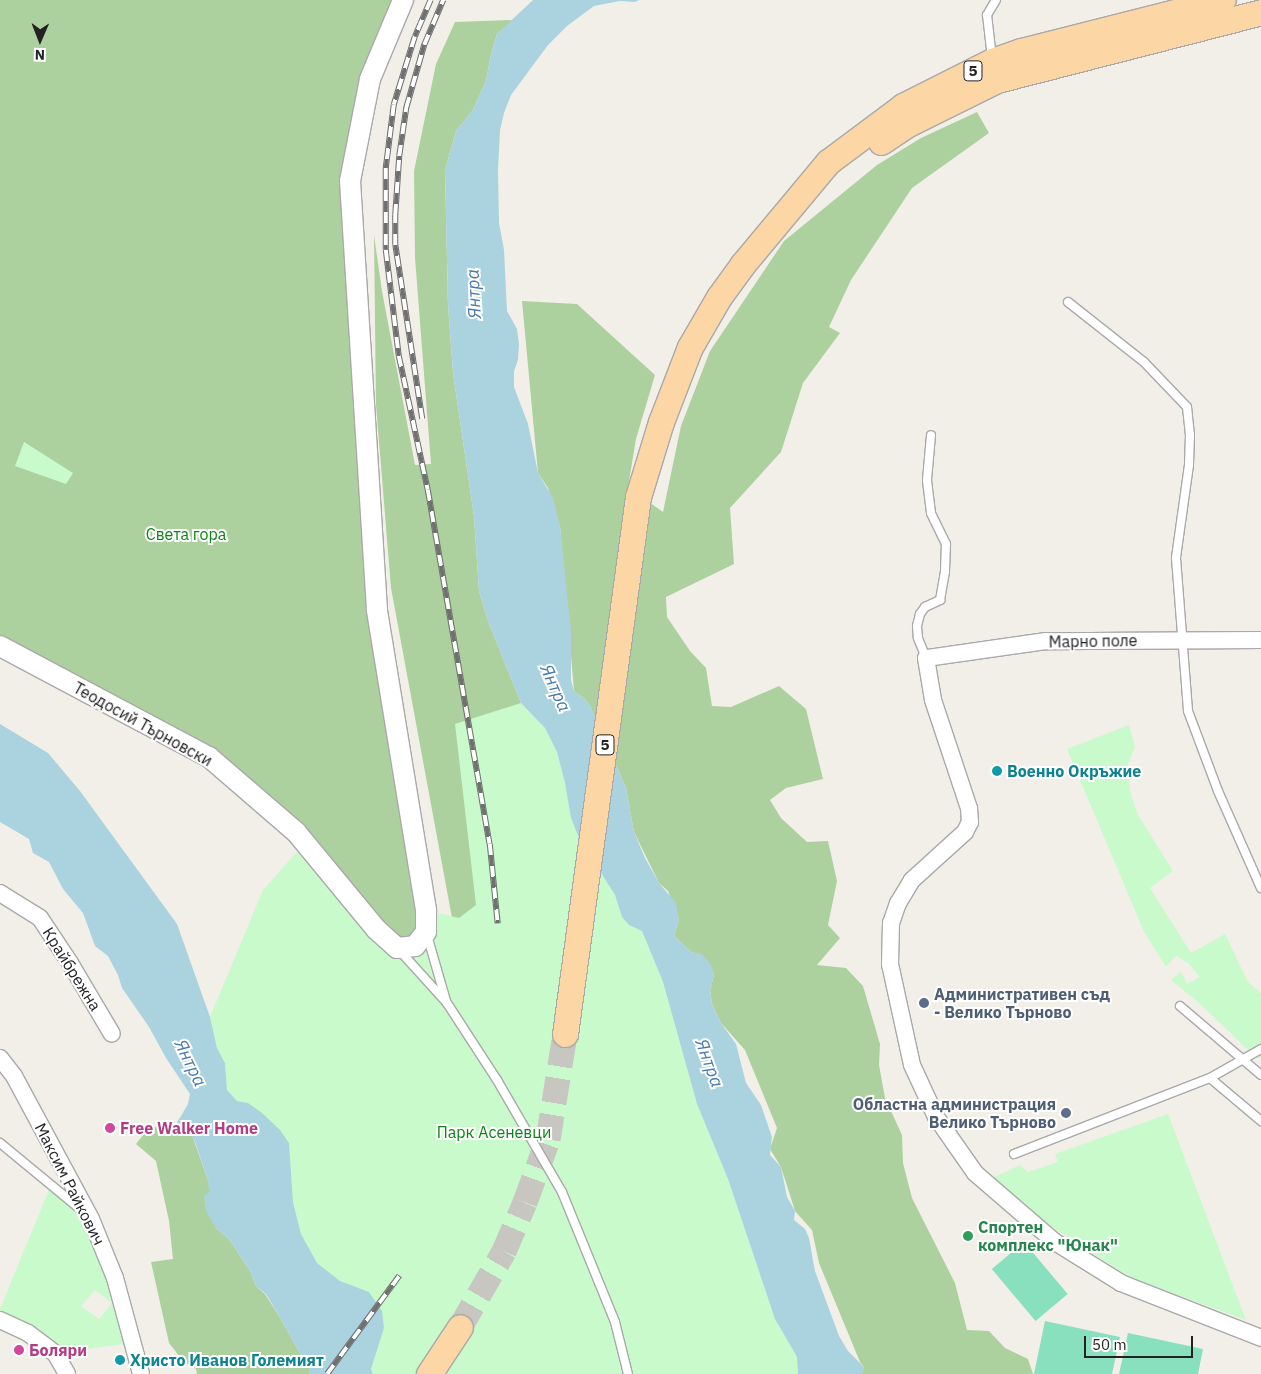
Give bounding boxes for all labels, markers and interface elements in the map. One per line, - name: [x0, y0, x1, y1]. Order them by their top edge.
- north arrow: [15, 15, 65, 65]
- text: N: [35, 46, 45, 64]
- road number: 5: [963, 58, 983, 84]
- water label: Янтра: [462, 268, 486, 320]
- park label: Света гора: [146, 524, 226, 544]
- street label: Марно поле: [1048, 631, 1138, 651]
- water label: Янтра: [535, 661, 575, 715]
- street label: Теодосий Търновски: [70, 678, 216, 770]
- road number: 5: [595, 732, 615, 758]
- place label: Военно Окръжие: [1007, 761, 1141, 781]
- marker: Военно Окръжие: [991, 765, 1003, 777]
- street label: Крайбрежна: [39, 924, 105, 1014]
- place label: Административен съд - Велико Търново: [934, 984, 1110, 1022]
- marker: Административен съд - Велико Търново: [918, 997, 930, 1009]
- water label: Янтра: [169, 1036, 211, 1090]
- water label: Янтра: [690, 1036, 728, 1090]
- place label: Областна администрация Велико Търново: [853, 1094, 1056, 1132]
- marker: Областна администрация Велико Търново: [1060, 1107, 1072, 1119]
- place label: Free Walker Home: [120, 1118, 258, 1138]
- street label: Максим Райкович: [31, 1120, 109, 1248]
- marker: Free Walker Home: [104, 1122, 116, 1134]
- park label: Парк Асеневци: [437, 1122, 551, 1142]
- place label: Спортен комплекс "Юнак": [978, 1217, 1118, 1255]
- marker: Спортен комплекс "Юнак": [962, 1230, 974, 1242]
- scale bar: [1086, 1326, 1195, 1358]
- text: 50 m: [1092, 1335, 1127, 1354]
- place label: Боляри: [29, 1340, 87, 1360]
- marker: Боляри: [13, 1344, 25, 1356]
- place label: Христо Иванов Големият: [130, 1350, 324, 1370]
- marker: Христо Иванов Големият: [114, 1354, 126, 1366]

